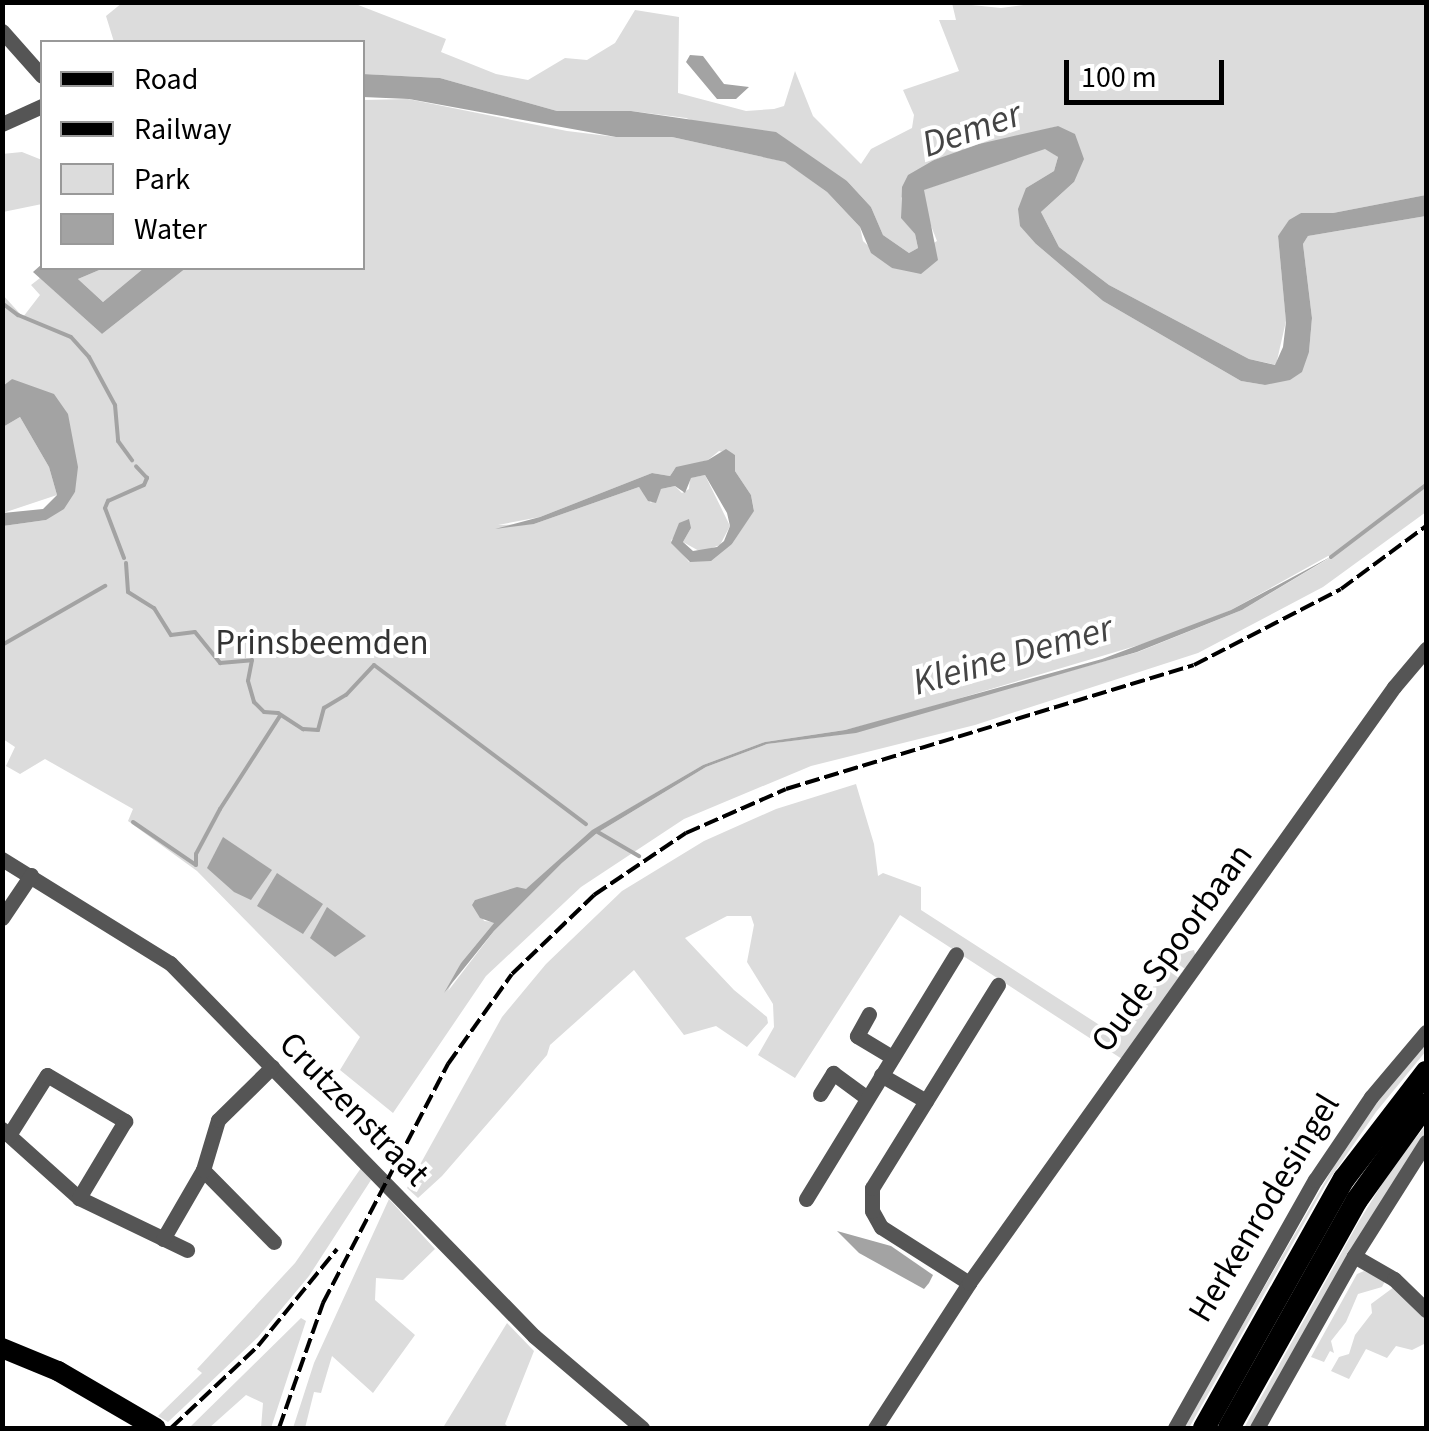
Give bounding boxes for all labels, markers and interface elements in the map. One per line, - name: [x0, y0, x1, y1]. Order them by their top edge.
- legend: [40, 40, 365, 270]
- scale bar: [1069, 40, 1229, 102]
- text: 100 m: [1081, 56, 1157, 99]
- text: Road: [134, 58, 198, 101]
- water label: Demer: [916, 92, 1028, 168]
- text: Railway: [134, 108, 232, 151]
- text: Park: [134, 158, 190, 201]
- text: Water: [134, 208, 207, 251]
- water label: Kleine Demer: [908, 606, 1118, 706]
- park label: Prinsbeemden: [215, 622, 429, 664]
- street label: Oude Spoorbaan: [1082, 836, 1262, 1060]
- street label: Crutzenstraat: [270, 1023, 438, 1195]
- street label: Herkenrodesingel: [1179, 1086, 1349, 1330]

